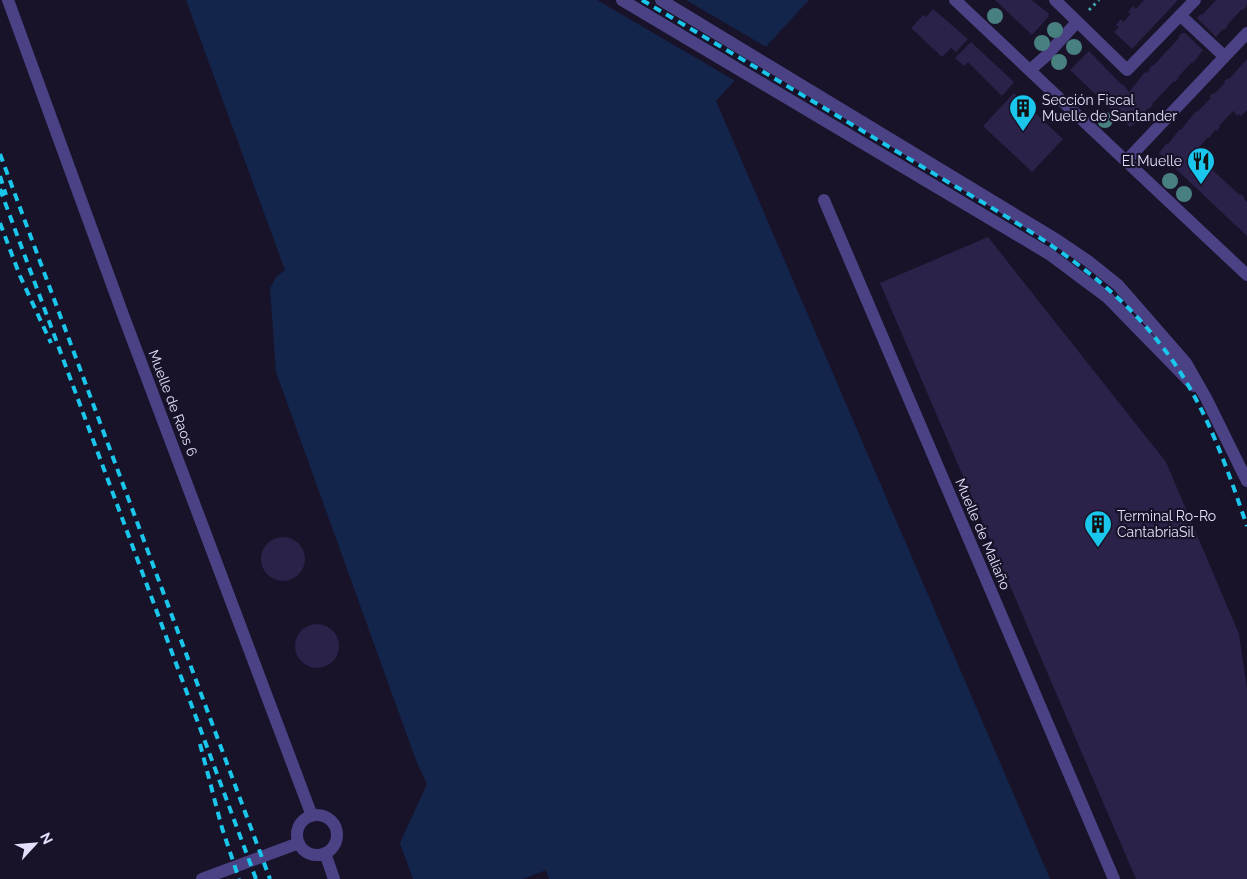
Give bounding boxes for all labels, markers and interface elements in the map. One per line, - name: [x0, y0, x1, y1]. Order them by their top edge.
- place label: Sección Fiscal Muelle de Santander: [1042, 92, 1177, 124]
- building icon: Sección Fiscal Muelle de Santander: [1008, 93, 1038, 132]
- restaurant icon: El Muelle: [1186, 146, 1216, 185]
- place label: El Muelle: [1122, 153, 1182, 169]
- street label: Muelle de Raos 6: [145, 348, 201, 458]
- street label: Muelle de Maliaño: [952, 476, 1014, 592]
- place label: Terminal Ro-Ro CantabriaSil: [1117, 508, 1216, 540]
- building icon: Terminal Ro-Ro CantabriaSil: [1083, 509, 1113, 548]
- north arrow: [10, 819, 60, 869]
- text: N: [37, 830, 56, 847]

